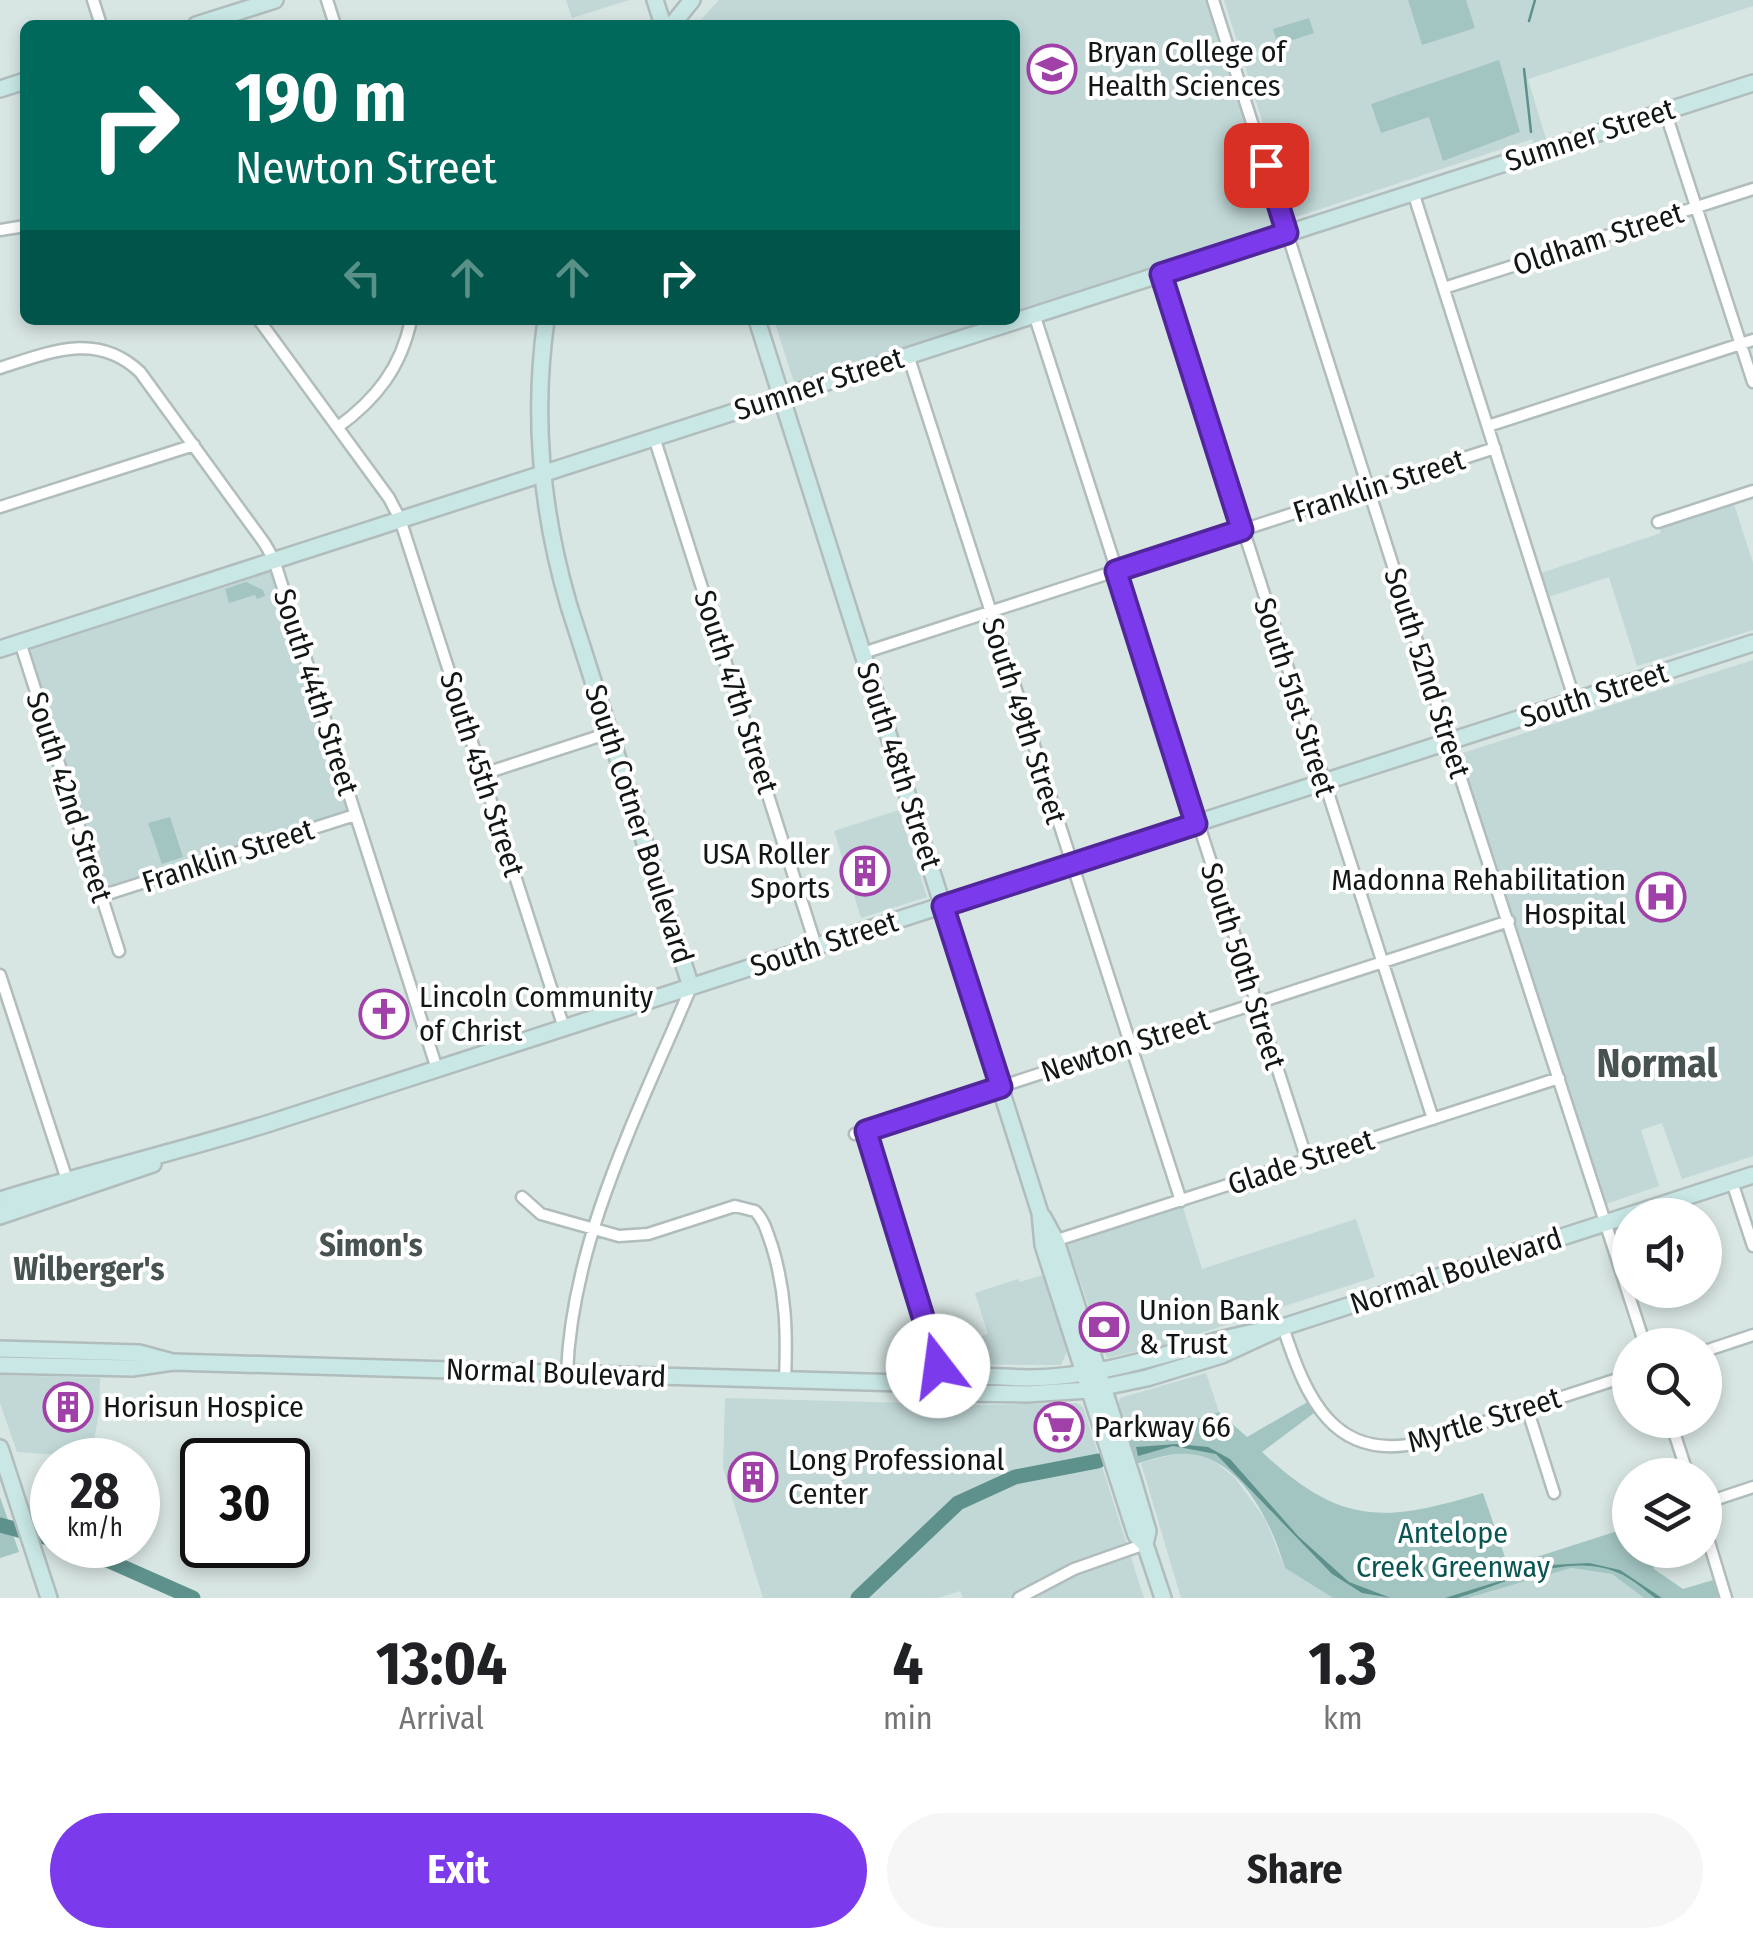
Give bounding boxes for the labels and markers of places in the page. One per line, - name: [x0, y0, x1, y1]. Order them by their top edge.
- place label: Bryan College of Health Sciences: [1087, 34, 1288, 104]
- school or university icon: Bryan College of Health Sciences: [1026, 43, 1078, 95]
- pin: [1224, 123, 1309, 208]
- place label: USA Roller Sports: [702, 836, 831, 906]
- building icon: USA Roller Sports: [839, 845, 891, 897]
- place label: Madonna Rehabilitation Hospital: [1331, 862, 1626, 932]
- hospital icon: Madonna Rehabilitation Hospital: [1635, 871, 1687, 923]
- place label: Lincoln Community of Christ: [419, 979, 654, 1049]
- church icon: Lincoln Community of Christ: [358, 988, 410, 1040]
- place label: Union Bank & Trust: [1139, 1292, 1280, 1362]
- bank icon: Union Bank & Trust: [1078, 1301, 1130, 1353]
- building icon: Horisun Hospice: [42, 1381, 94, 1433]
- place label: Horisun Hospice: [103, 1389, 304, 1425]
- supermarket icon: Parkway 66: [1033, 1401, 1085, 1453]
- place label: Parkway 66: [1094, 1409, 1231, 1445]
- place label: Long Professional Center: [788, 1442, 1004, 1512]
- building icon: Long Professional Center: [727, 1451, 779, 1503]

